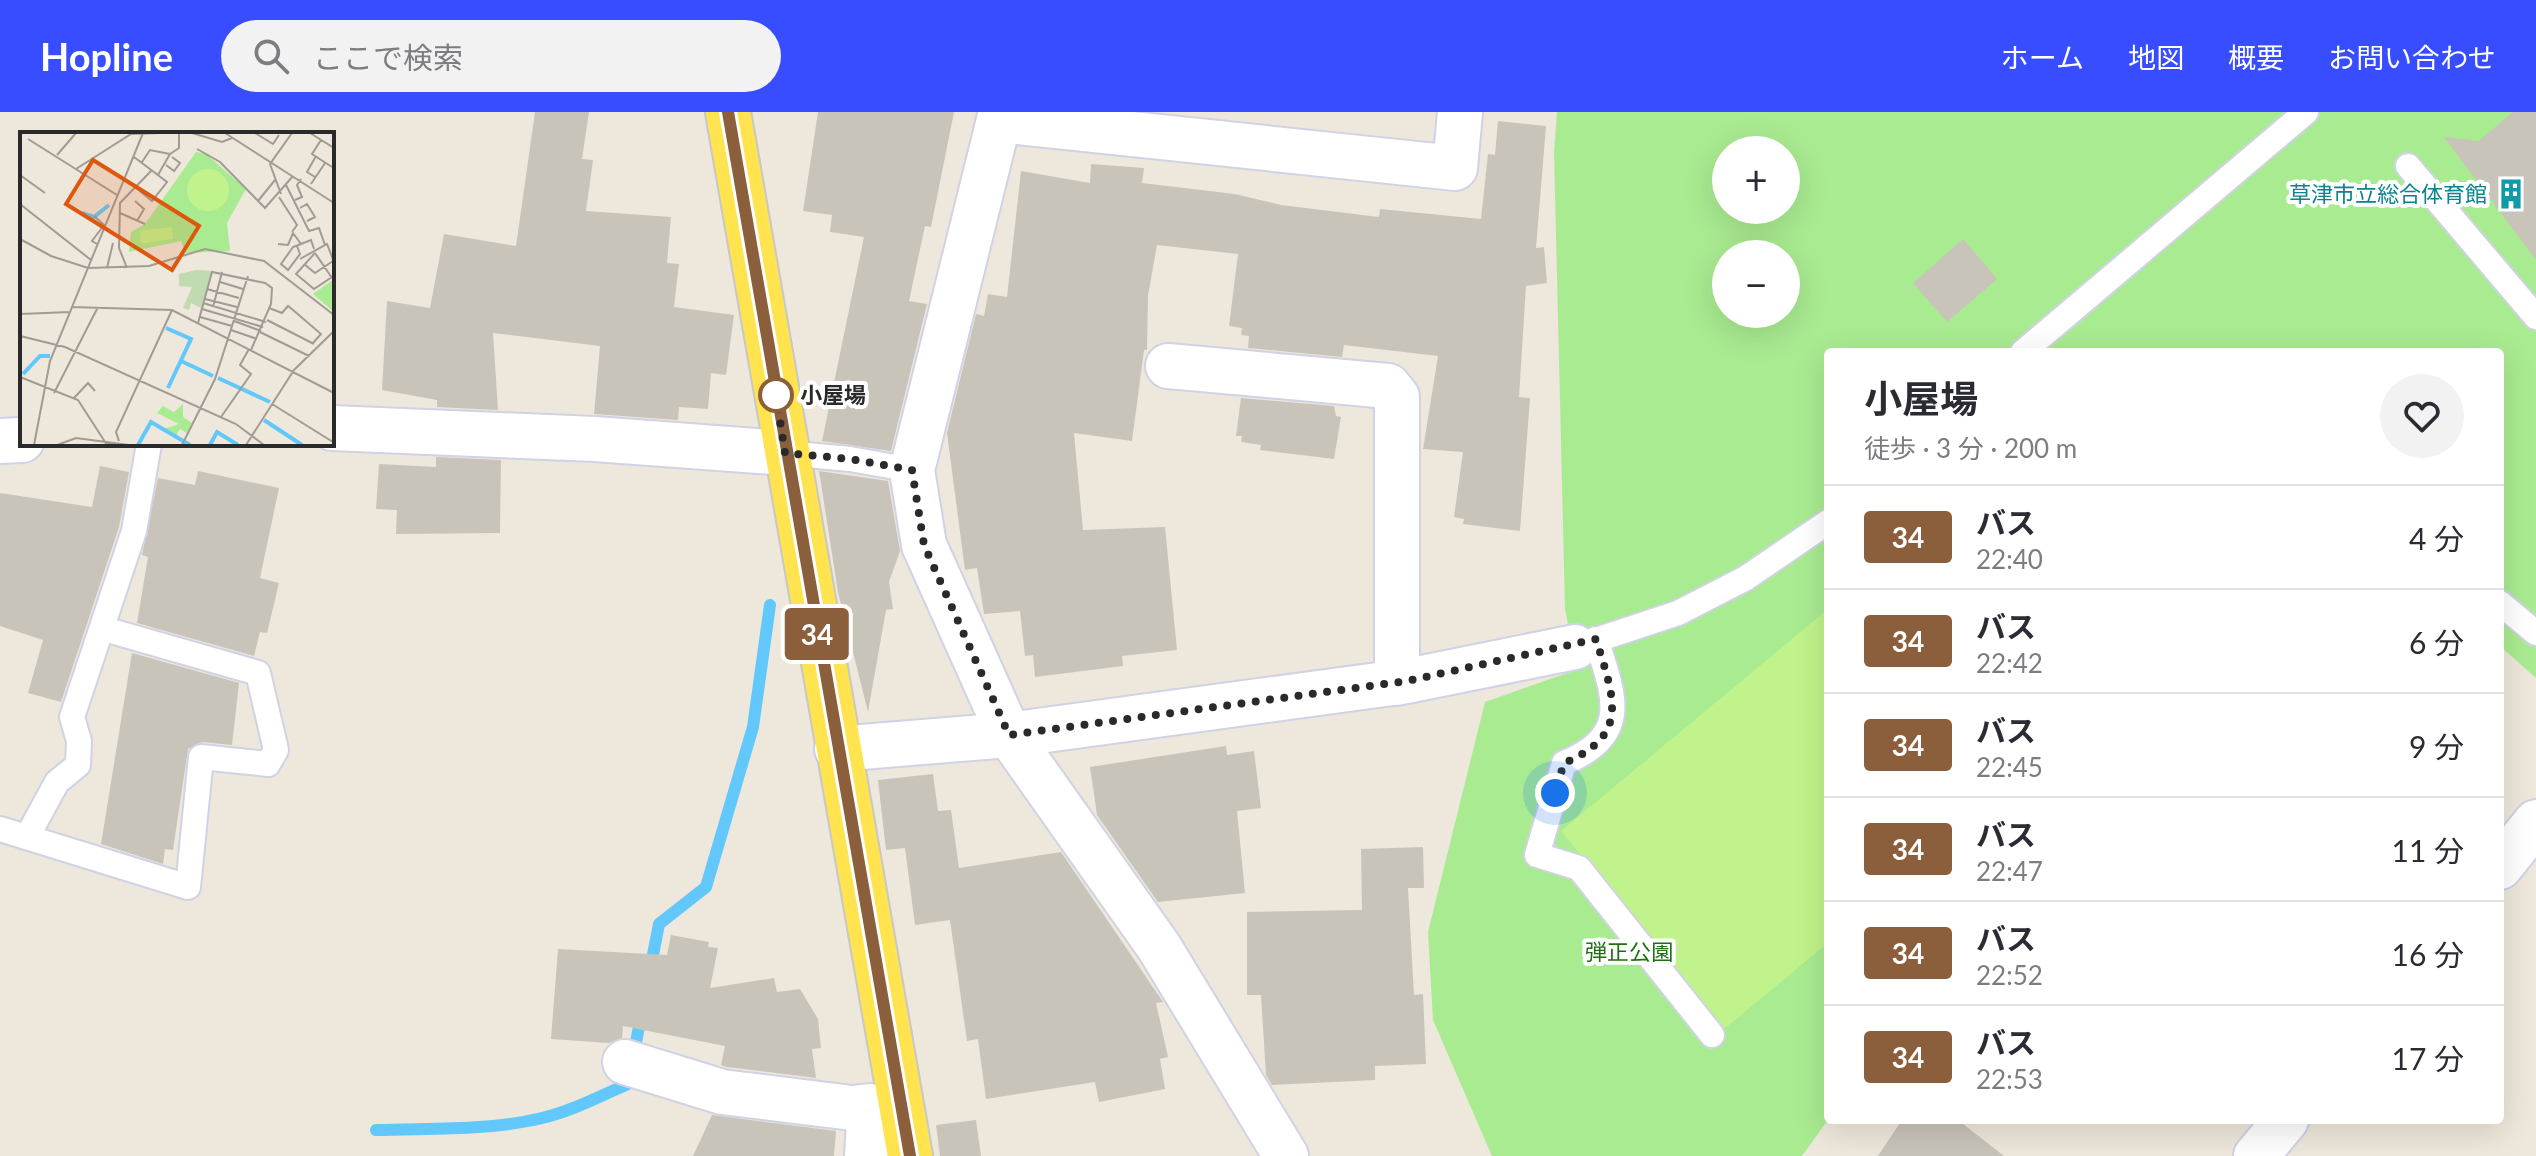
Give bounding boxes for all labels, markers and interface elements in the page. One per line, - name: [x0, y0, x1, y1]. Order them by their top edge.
- search box: [221, 20, 781, 92]
- text: Hopline: [40, 33, 173, 79]
- icon: search: [249, 34, 293, 78]
- text: ここで検索: [313, 39, 463, 75]
- text: ホーム: [2001, 40, 2084, 74]
- text: 地図: [2128, 40, 2184, 74]
- text: 概要: [2228, 40, 2284, 74]
- text: お問い合わせ: [2328, 40, 2496, 74]
- inset map: [20, 132, 334, 446]
- map controls: [1712, 136, 1800, 328]
- button: +: [1712, 136, 1800, 224]
- building icon: 草津市立総合体育館: [2494, 177, 2528, 211]
- place label: 草津市立総合体育館: [2289, 180, 2487, 207]
- button: −: [1712, 240, 1800, 328]
- button: heart: [2380, 374, 2464, 458]
- text: 小屋場: [1864, 375, 1978, 421]
- marker: 小屋場: [759, 378, 793, 412]
- place label: 小屋場: [800, 381, 866, 408]
- text: 徒歩 · 3 分 · 200 m: [1864, 432, 2077, 464]
- text: バス: [1976, 504, 2036, 540]
- text: 34: [1892, 520, 1924, 554]
- text: 4 分: [2409, 520, 2464, 556]
- text: 22:40: [1976, 543, 2043, 575]
- line badge: 34: [781, 608, 853, 660]
- text: バス: [1976, 608, 2036, 644]
- text: 34: [801, 617, 833, 651]
- text: 34: [1892, 624, 1924, 658]
- text: 6 分: [2409, 624, 2464, 660]
- text: 22:42: [1976, 647, 2043, 679]
- text: バス: [1976, 712, 2036, 748]
- text: 34: [1892, 728, 1924, 762]
- text: 9 分: [2409, 728, 2464, 764]
- text: 22:45: [1976, 751, 2043, 783]
- your location: [1535, 773, 1575, 813]
- text: バス: [1976, 816, 2036, 852]
- text: 34: [1892, 832, 1924, 866]
- text: 11 分: [2392, 832, 2464, 868]
- text: 22:47: [1976, 855, 2043, 887]
- text: バス: [1976, 920, 2036, 956]
- text: 34: [1892, 936, 1924, 970]
- text: 16 分: [2392, 936, 2464, 972]
- park label: 弾正公園: [1585, 938, 1673, 965]
- text: 22:52: [1976, 959, 2043, 991]
- text: バス: [1976, 1024, 2036, 1060]
- text: 34: [1892, 1040, 1924, 1074]
- text: 17 分: [2392, 1040, 2464, 1076]
- text: 22:53: [1976, 1063, 2043, 1095]

